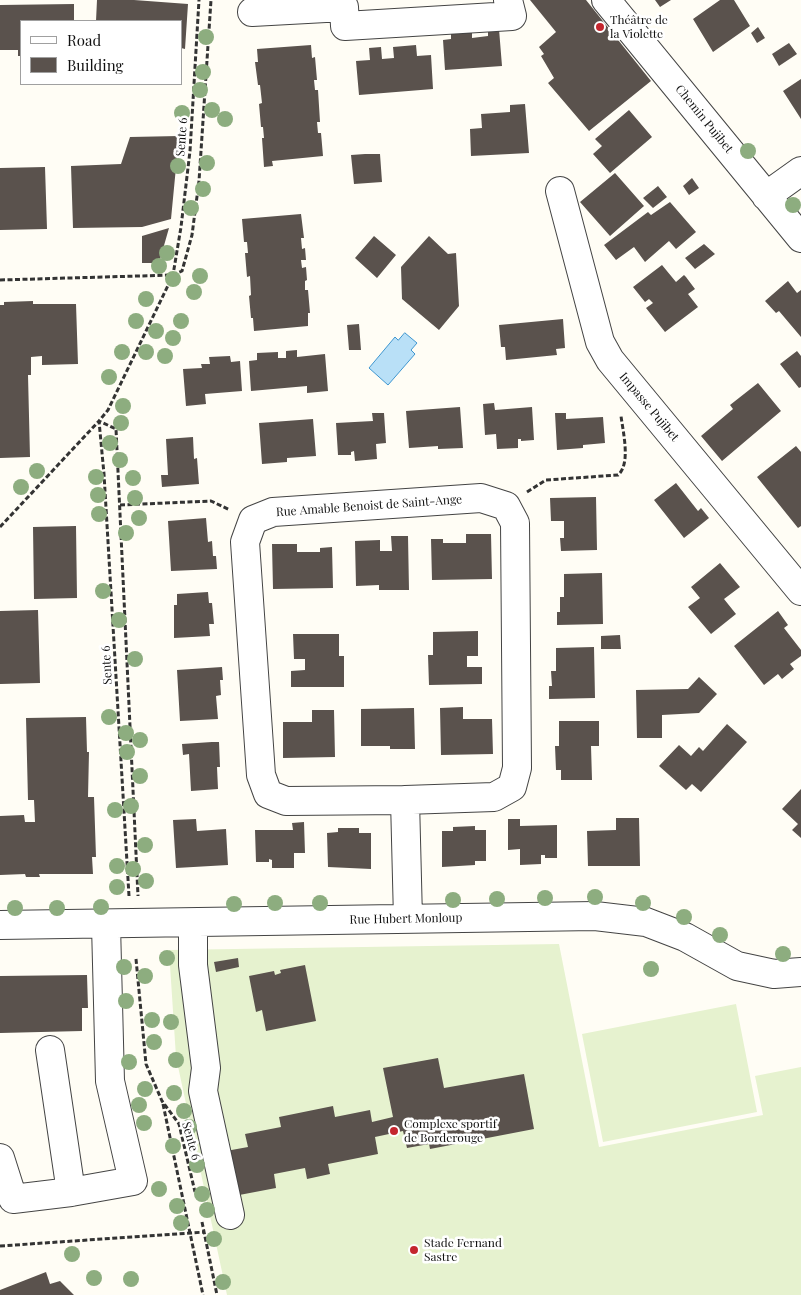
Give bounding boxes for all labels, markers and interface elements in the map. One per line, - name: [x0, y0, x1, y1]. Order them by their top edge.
- place label: Théâtre de la Violette: [610, 13, 668, 41]
- legend: [20, 20, 182, 85]
- marker: Théâtre de la Violette: [594, 21, 606, 33]
- text: Road: [67, 30, 101, 50]
- text: Building: [67, 55, 123, 75]
- street label: Chemin Pujibet: [672, 82, 736, 156]
- street label: Sente 6: [173, 117, 191, 157]
- street label: Impasse Pujibet: [616, 370, 682, 444]
- street label: Rue Amable Benoist de Saint-Ange: [275, 492, 463, 520]
- street label: Sente 6: [99, 645, 115, 685]
- street label: Rue Hubert Monloup: [349, 911, 463, 927]
- place label: Complexe sportif de Borderouge: [404, 1117, 497, 1145]
- street label: Sente 6: [179, 1120, 203, 1162]
- marker: Complexe sportif de Borderouge: [388, 1125, 400, 1137]
- place label: Stade Fernand Sastre: [424, 1236, 502, 1264]
- marker: Stade Fernand Sastre: [408, 1244, 420, 1256]

